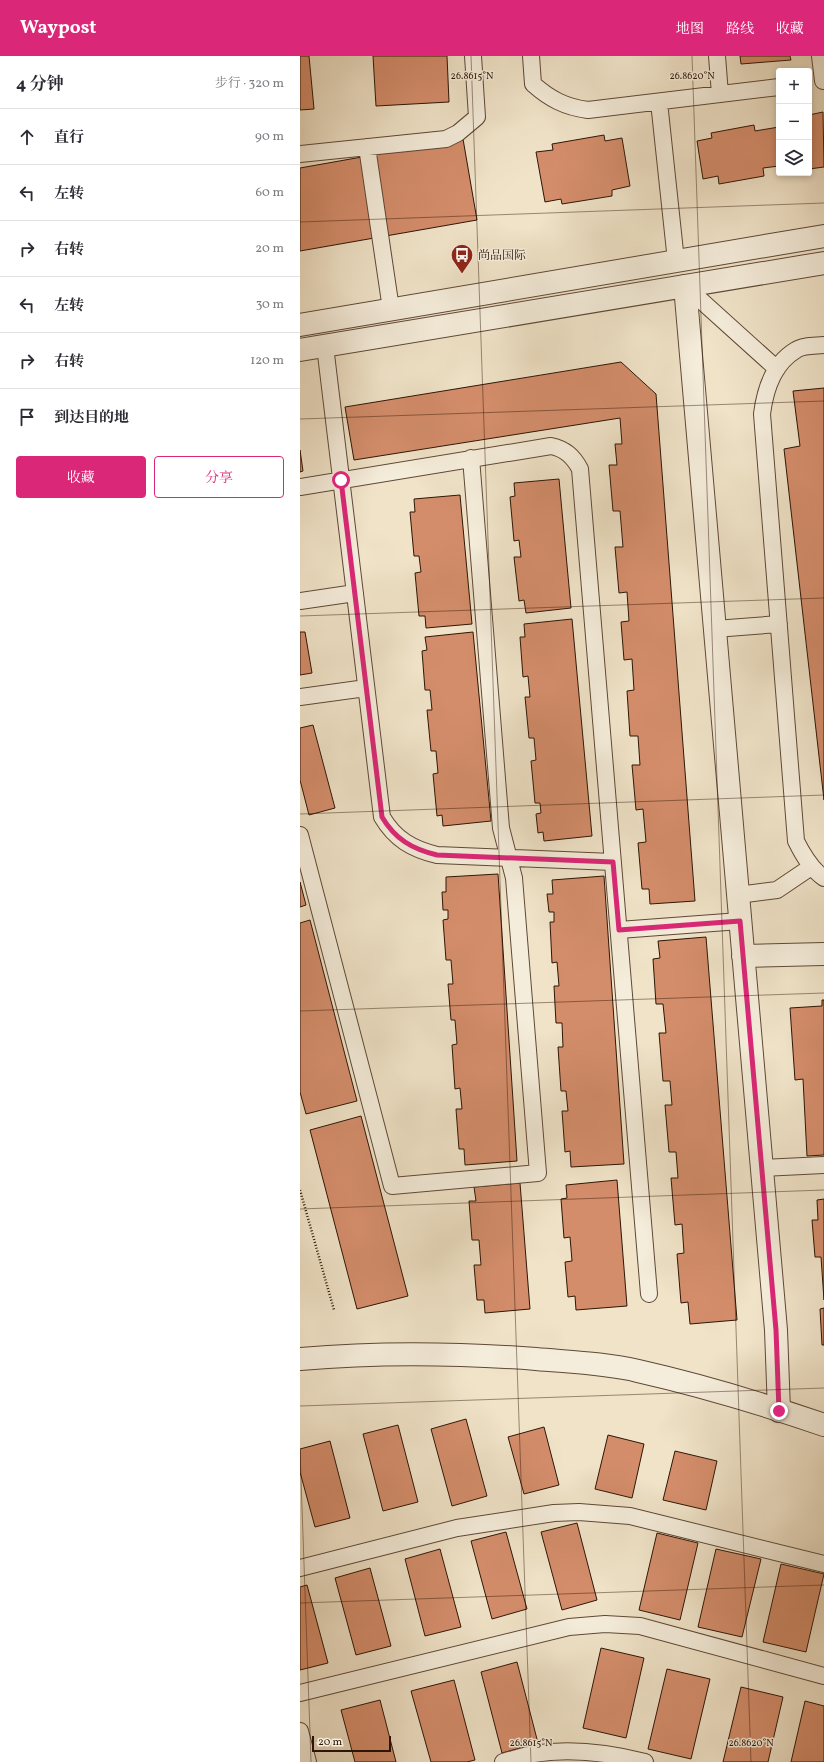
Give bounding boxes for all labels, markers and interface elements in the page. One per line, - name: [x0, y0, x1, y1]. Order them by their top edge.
- text: Waypost: [20, 15, 96, 41]
- text: 地图: [676, 20, 704, 39]
- text: 路线: [726, 20, 754, 39]
- text: 收藏: [776, 20, 804, 39]
- map controls: [776, 68, 812, 176]
- button: +: [776, 68, 812, 104]
- text: 26.8615°N: [451, 69, 494, 83]
- text: 26.8620°N: [669, 69, 715, 83]
- text: 4 分钟: [16, 73, 64, 96]
- text: 步行 · 320 m: [215, 75, 284, 93]
- button: −: [776, 104, 812, 140]
- icon: ahead: [16, 126, 38, 148]
- text: 直行: [54, 128, 84, 149]
- text: 90 m: [255, 128, 284, 146]
- button: layers: [776, 140, 812, 176]
- icon: left: [16, 182, 38, 204]
- text: 左转: [54, 184, 84, 205]
- text: 60 m: [256, 184, 284, 202]
- icon: right: [16, 238, 38, 260]
- text: 右转: [54, 240, 84, 261]
- text: 20 m: [255, 240, 284, 258]
- bus stop icon: 尚品国际: [449, 242, 475, 275]
- place label: 尚品国际: [478, 248, 526, 264]
- icon: left: [16, 294, 38, 316]
- text: 左转: [54, 296, 84, 317]
- text: 30 m: [256, 296, 284, 314]
- icon: right: [16, 350, 38, 372]
- text: 右转: [54, 352, 84, 373]
- text: 120 m: [250, 352, 284, 370]
- icon: arrive: [16, 406, 38, 428]
- text: 到达目的地: [54, 408, 129, 429]
- button: 收藏: [16, 456, 146, 498]
- button: 分享: [154, 456, 284, 498]
- route start: [332, 471, 350, 489]
- route end: [770, 1402, 788, 1420]
- scale bar: [312, 1734, 391, 1753]
- text: 20 m: [318, 1735, 342, 1750]
- text: 26.8615°N: [510, 1736, 553, 1750]
- text: 26.8620°N: [728, 1736, 774, 1750]

